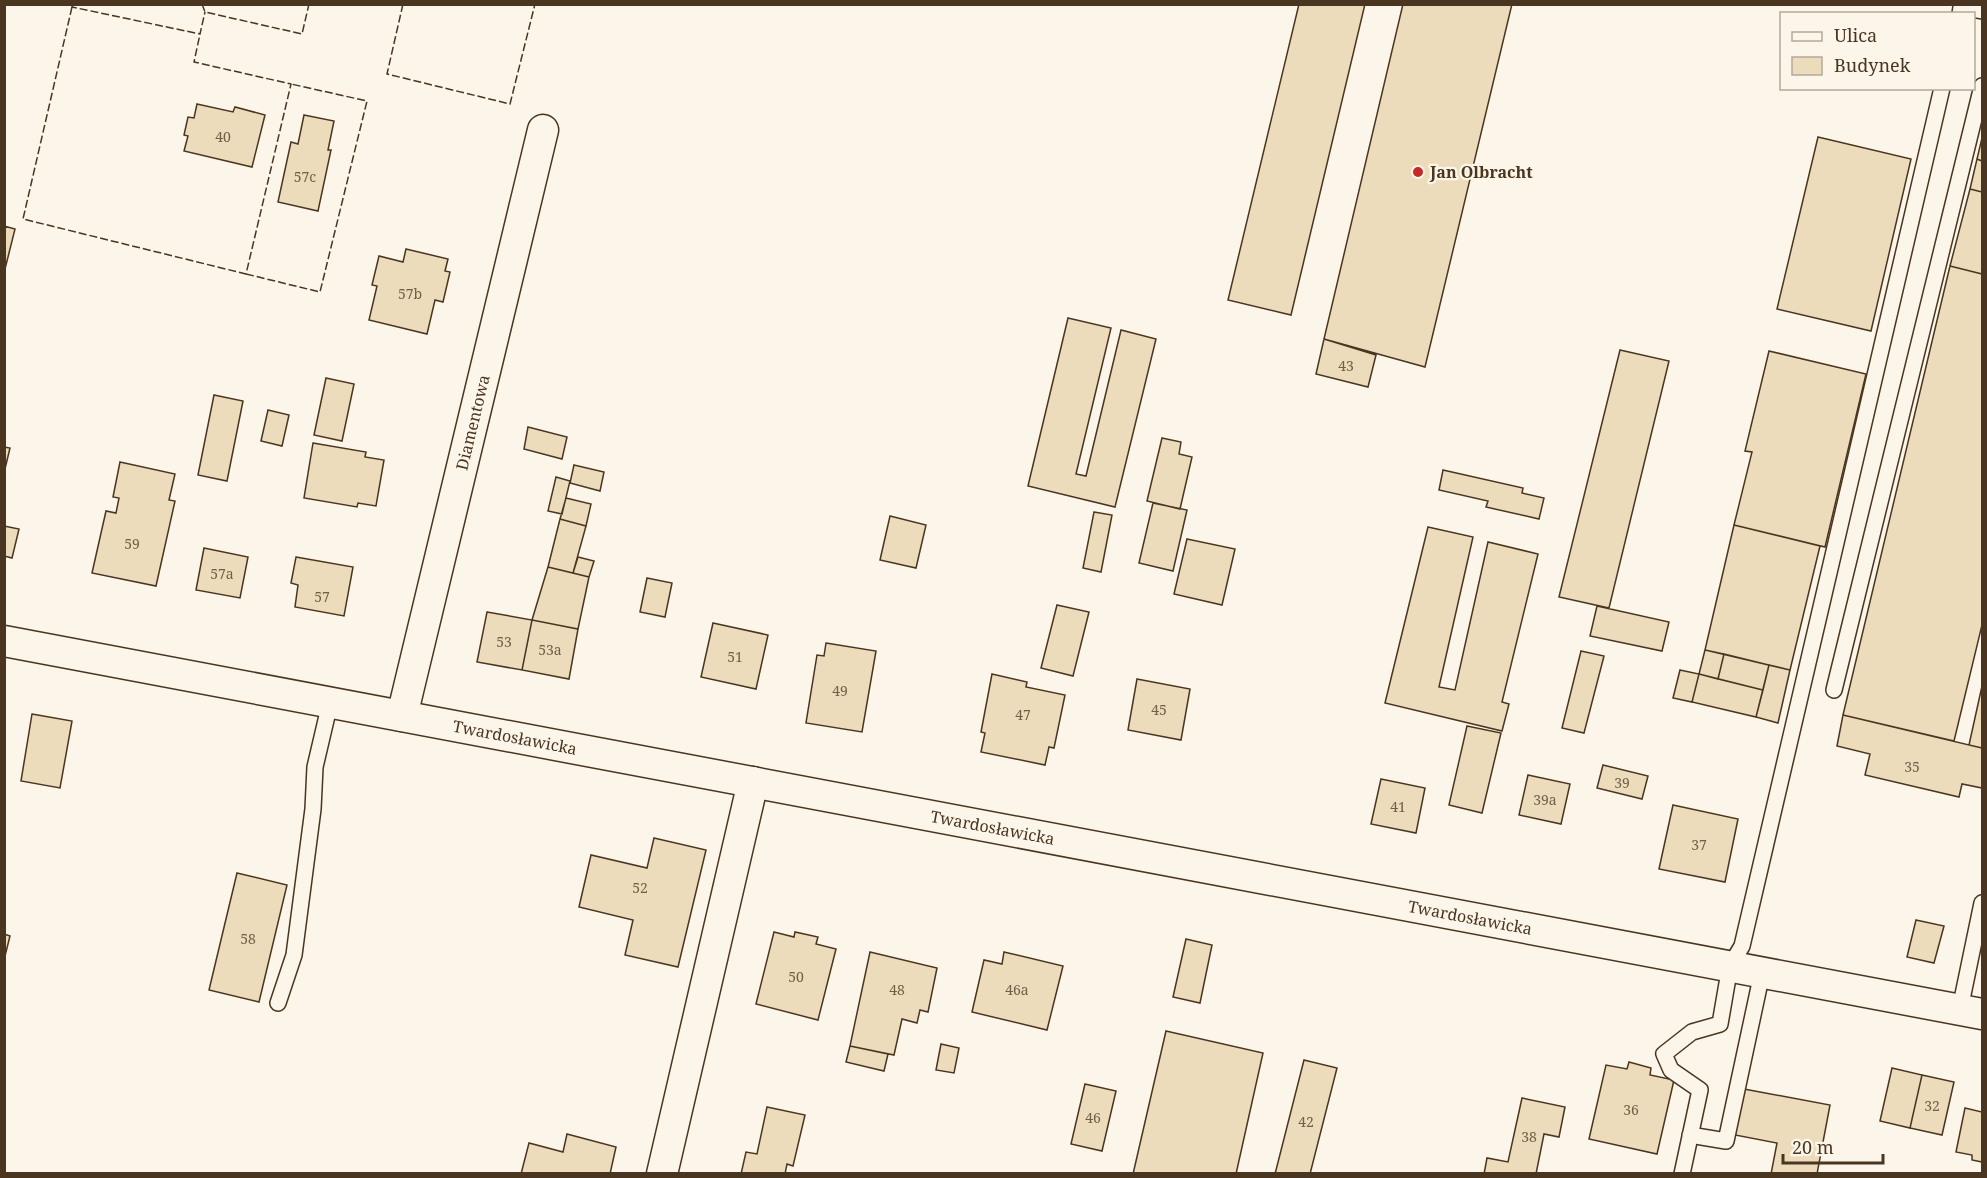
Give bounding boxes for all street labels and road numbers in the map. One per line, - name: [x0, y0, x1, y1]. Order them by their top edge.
- street label: Diamentowa: [451, 372, 495, 472]
- street label: Twardosławicka: [451, 715, 579, 760]
- street label: Twardosławicka: [929, 805, 1056, 850]
- street label: Twardosławicka: [1406, 895, 1534, 940]

